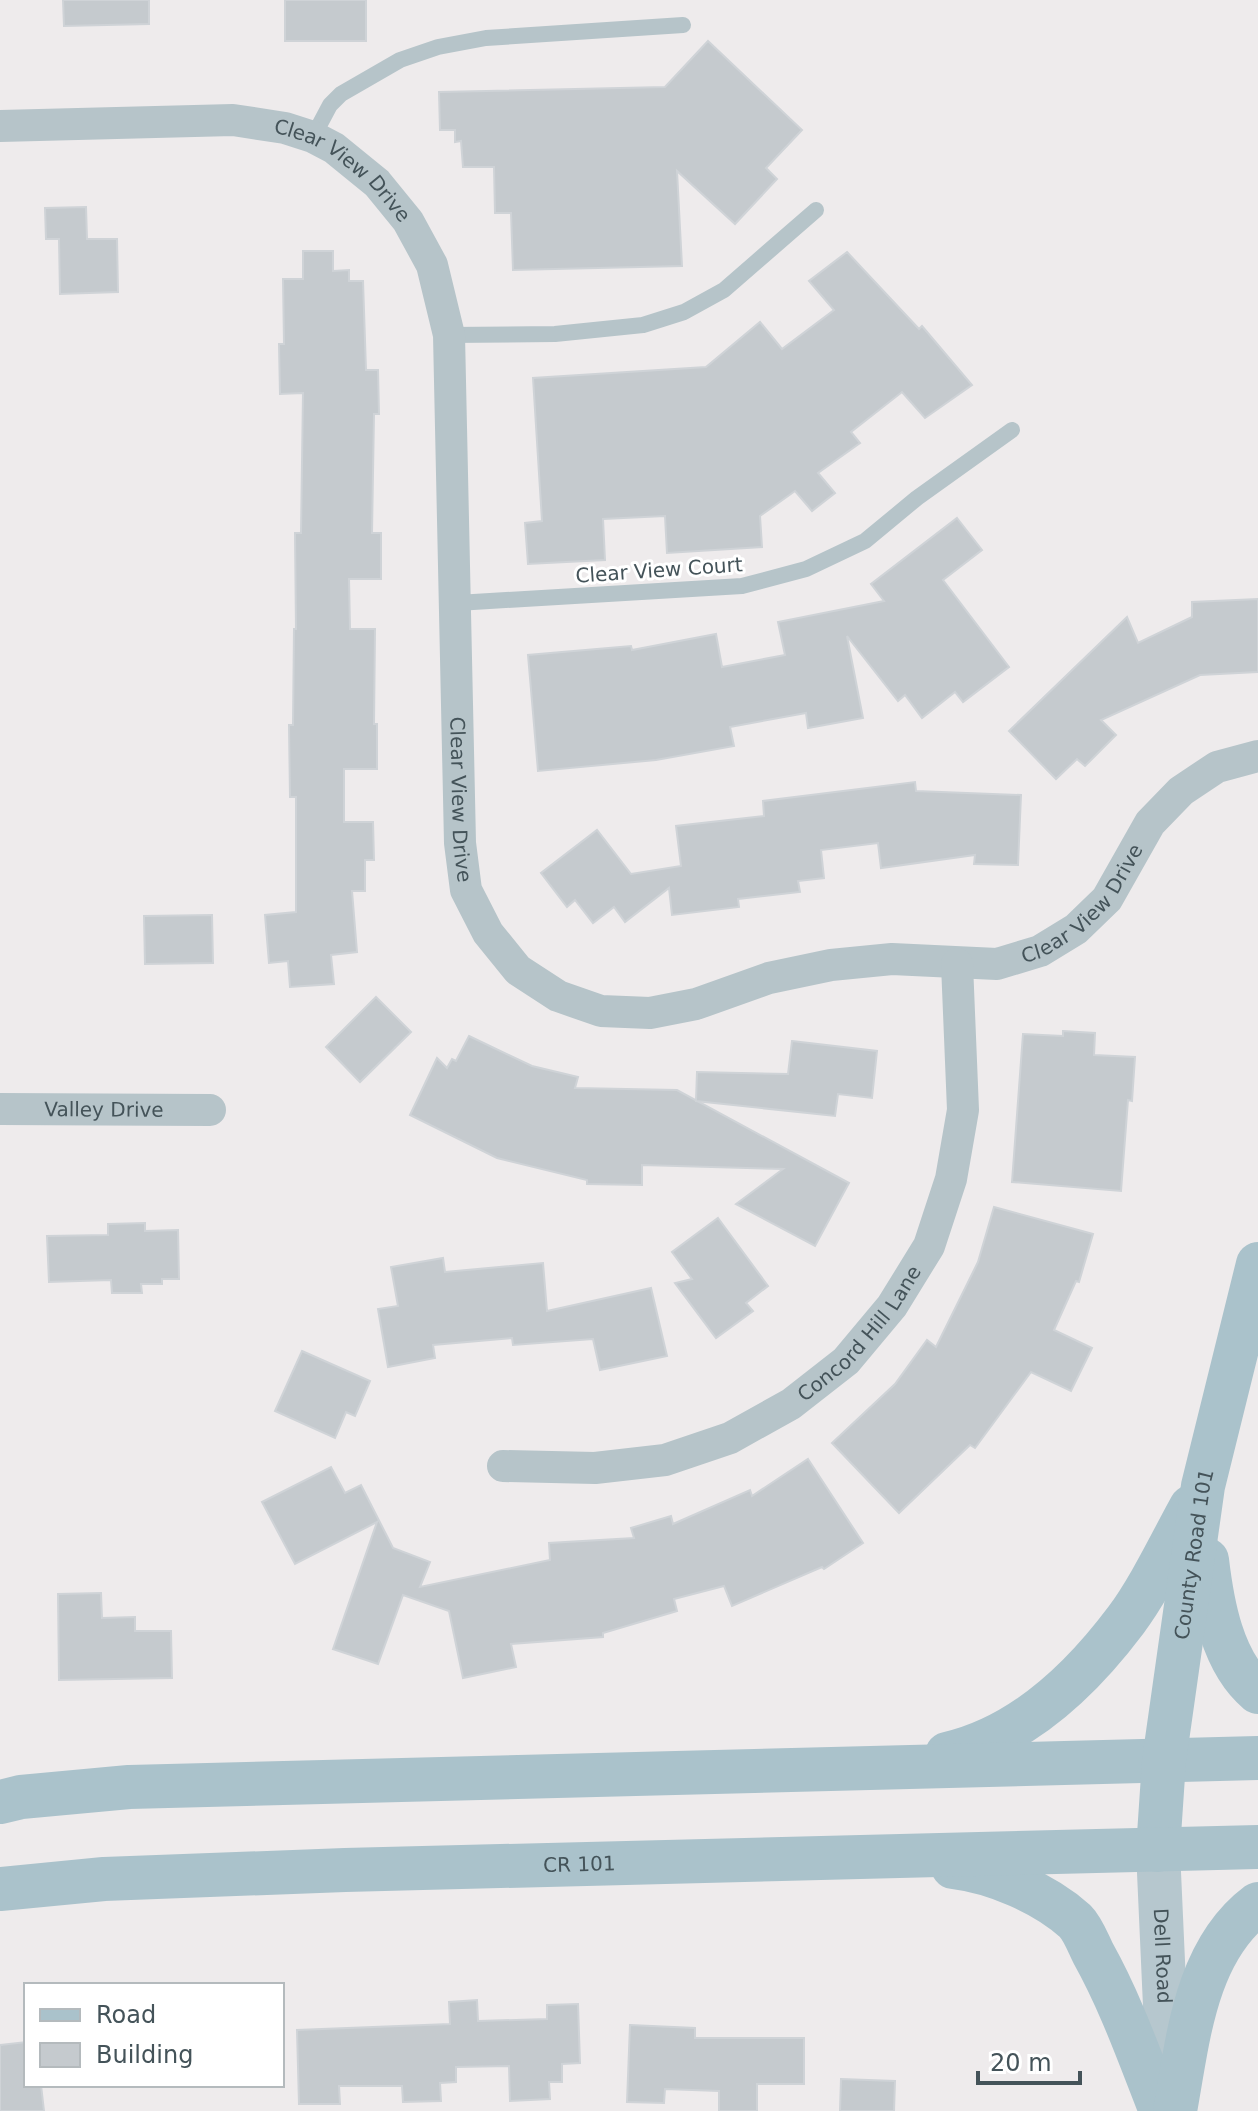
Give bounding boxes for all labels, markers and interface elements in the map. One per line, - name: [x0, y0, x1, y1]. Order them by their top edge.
- street label: Clear View Drive: [273, 115, 416, 227]
- street label: Clear View Court: [575, 552, 744, 588]
- street label: Clear View Drive: [445, 716, 477, 884]
- street label: Clear View Drive: [1018, 840, 1148, 968]
- street label: Valley Drive: [44, 1097, 164, 1122]
- street label: Concord Hill Lane: [792, 1261, 926, 1407]
- street label: County Road 101: [1169, 1466, 1219, 1641]
- street label: CR 101: [543, 1851, 616, 1877]
- street label: Dell Road: [1149, 1908, 1177, 2004]
- legend: [24, 1983, 284, 2087]
- text: Road: [96, 2001, 156, 2029]
- scale bar: [978, 2035, 1080, 2085]
- text: Building: [96, 2041, 193, 2069]
- text: 20 m: [990, 2049, 1052, 2077]

